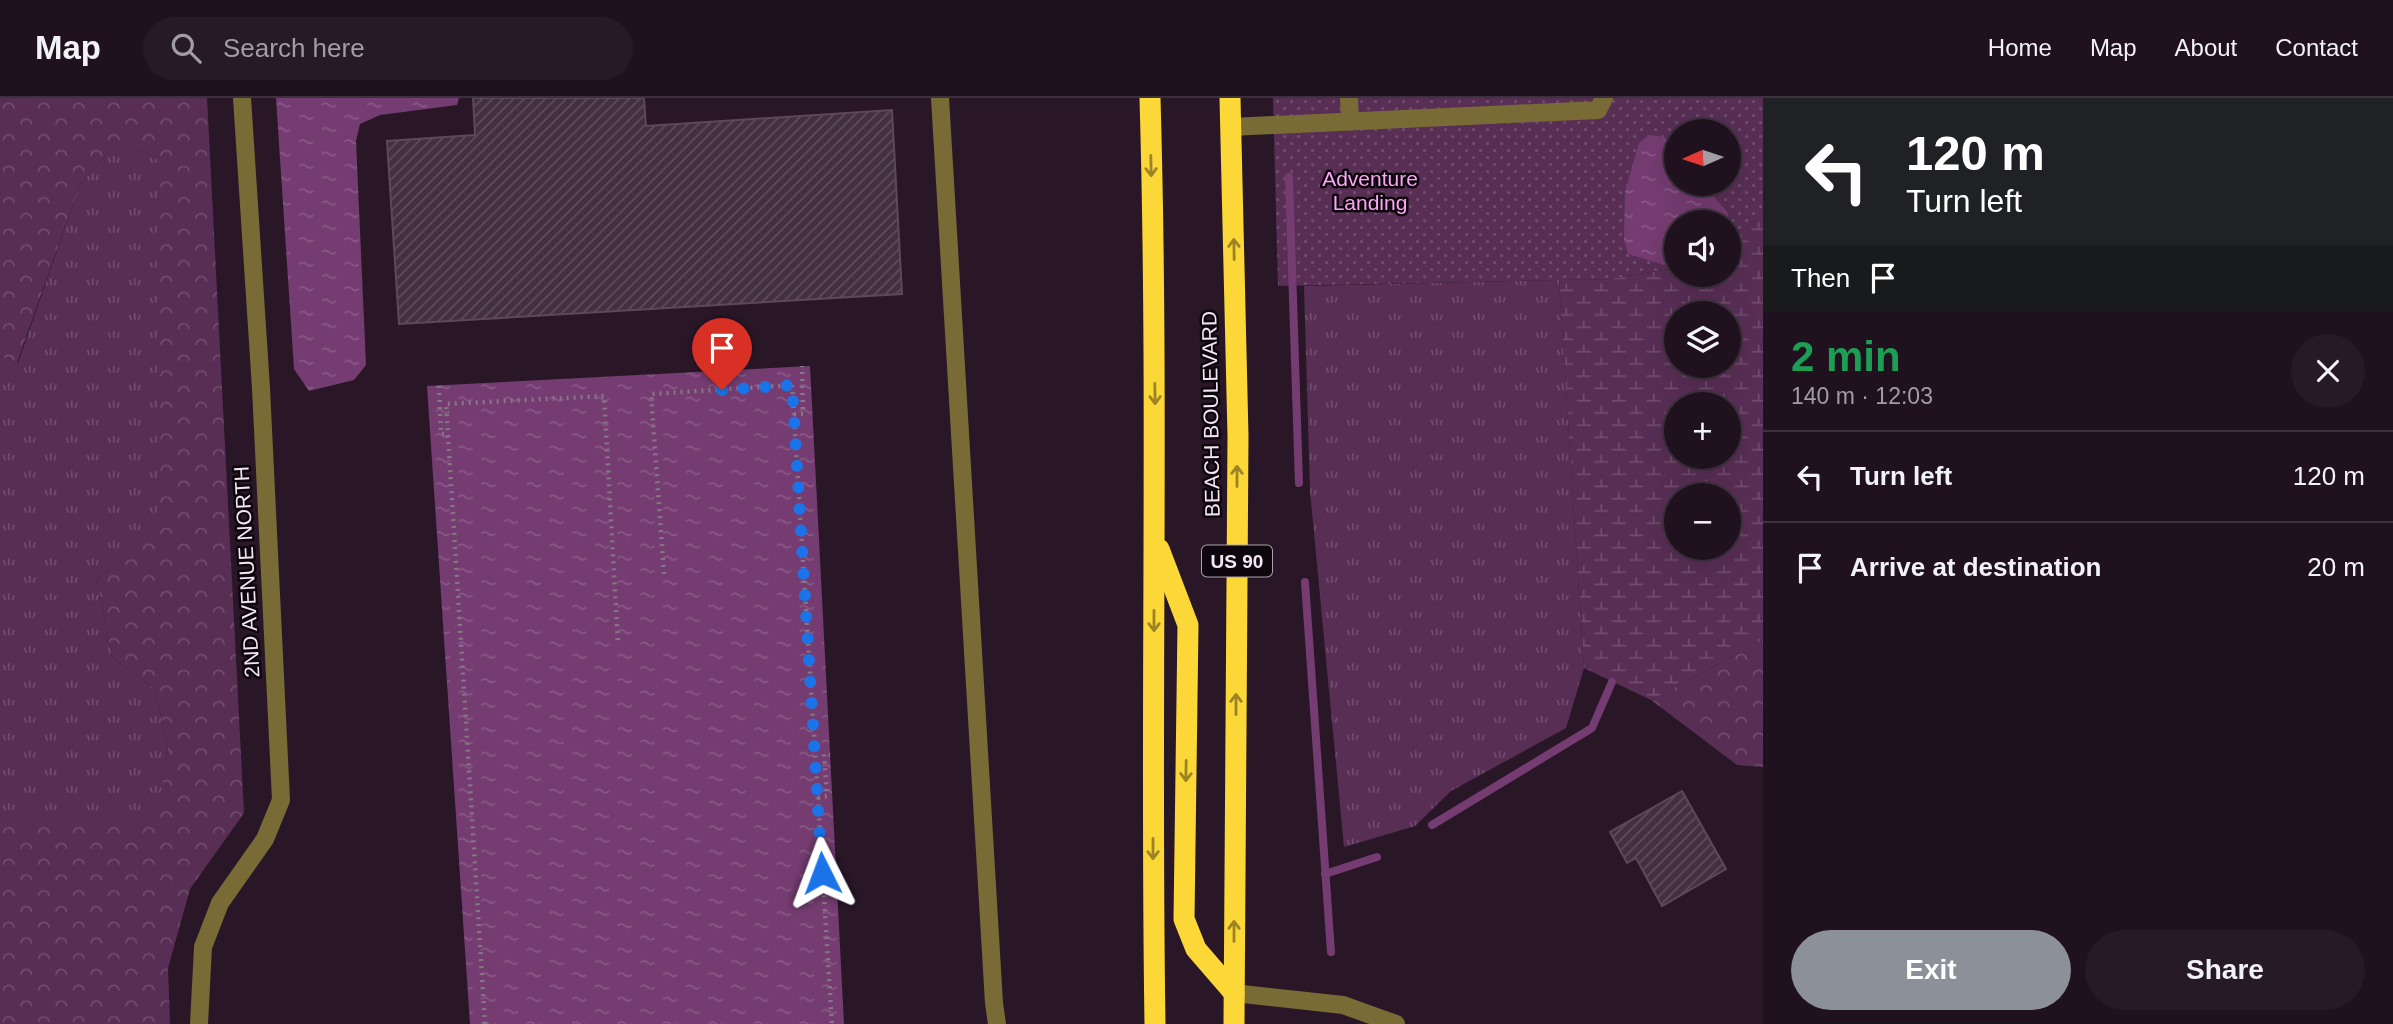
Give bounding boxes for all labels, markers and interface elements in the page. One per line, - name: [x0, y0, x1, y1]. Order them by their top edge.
- search box: [143, 17, 633, 80]
- text: Map: [35, 29, 101, 66]
- icon: search: [167, 29, 205, 67]
- text: Search here: [223, 33, 365, 63]
- text: Home: [1988, 34, 2052, 61]
- text: Map: [2090, 34, 2137, 61]
- text: About: [2175, 34, 2237, 61]
- text: Contact: [2275, 34, 2358, 61]
- north arrow: [1664, 119, 1741, 196]
- map controls: [1664, 119, 1741, 560]
- icon: left: [1791, 126, 1882, 217]
- text: 120 m: [1906, 126, 2045, 180]
- one-way arrow: [1144, 154, 1158, 177]
- park label: Adventure Landing: [1322, 167, 1418, 214]
- text: Turn left: [1906, 183, 2022, 219]
- button: sound: [1664, 210, 1741, 287]
- one-way arrow: [1227, 238, 1240, 261]
- icon: arrive: [1864, 259, 1902, 297]
- text: Then: [1791, 263, 1850, 293]
- button: layers: [1664, 301, 1741, 378]
- street label: BEACH BOULEVARD: [1197, 311, 1224, 517]
- pin: [692, 318, 752, 390]
- icon: arrive: [703, 329, 741, 367]
- text: 2 min: [1791, 333, 1901, 380]
- button: close: [2291, 334, 2365, 408]
- one-way arrow: [1148, 382, 1162, 405]
- text: 140 m · 12:03: [1791, 383, 1933, 409]
- button: +: [1664, 392, 1741, 469]
- icon: left: [1791, 458, 1829, 496]
- text: Turn left: [1850, 461, 1952, 491]
- text: 120 m: [2293, 461, 2365, 491]
- one-way arrow: [1230, 465, 1244, 488]
- street label: 2ND AVENUE NORTH: [229, 466, 264, 678]
- button: −: [1664, 483, 1741, 560]
- road number: US 90: [1202, 545, 1272, 576]
- icon: arrive: [1791, 549, 1829, 587]
- text: Arrive at destination: [1850, 552, 2101, 582]
- text: 20 m: [2307, 552, 2365, 582]
- one-way arrow: [1148, 609, 1161, 632]
- one-way arrow: [1229, 693, 1243, 716]
- one-way arrow: [1179, 760, 1193, 783]
- position arrow: [785, 836, 859, 910]
- one-way arrow: [1146, 837, 1160, 860]
- one-way arrow: [1227, 920, 1241, 943]
- button: Exit: [1791, 930, 2071, 1010]
- button: Share: [2085, 930, 2365, 1010]

